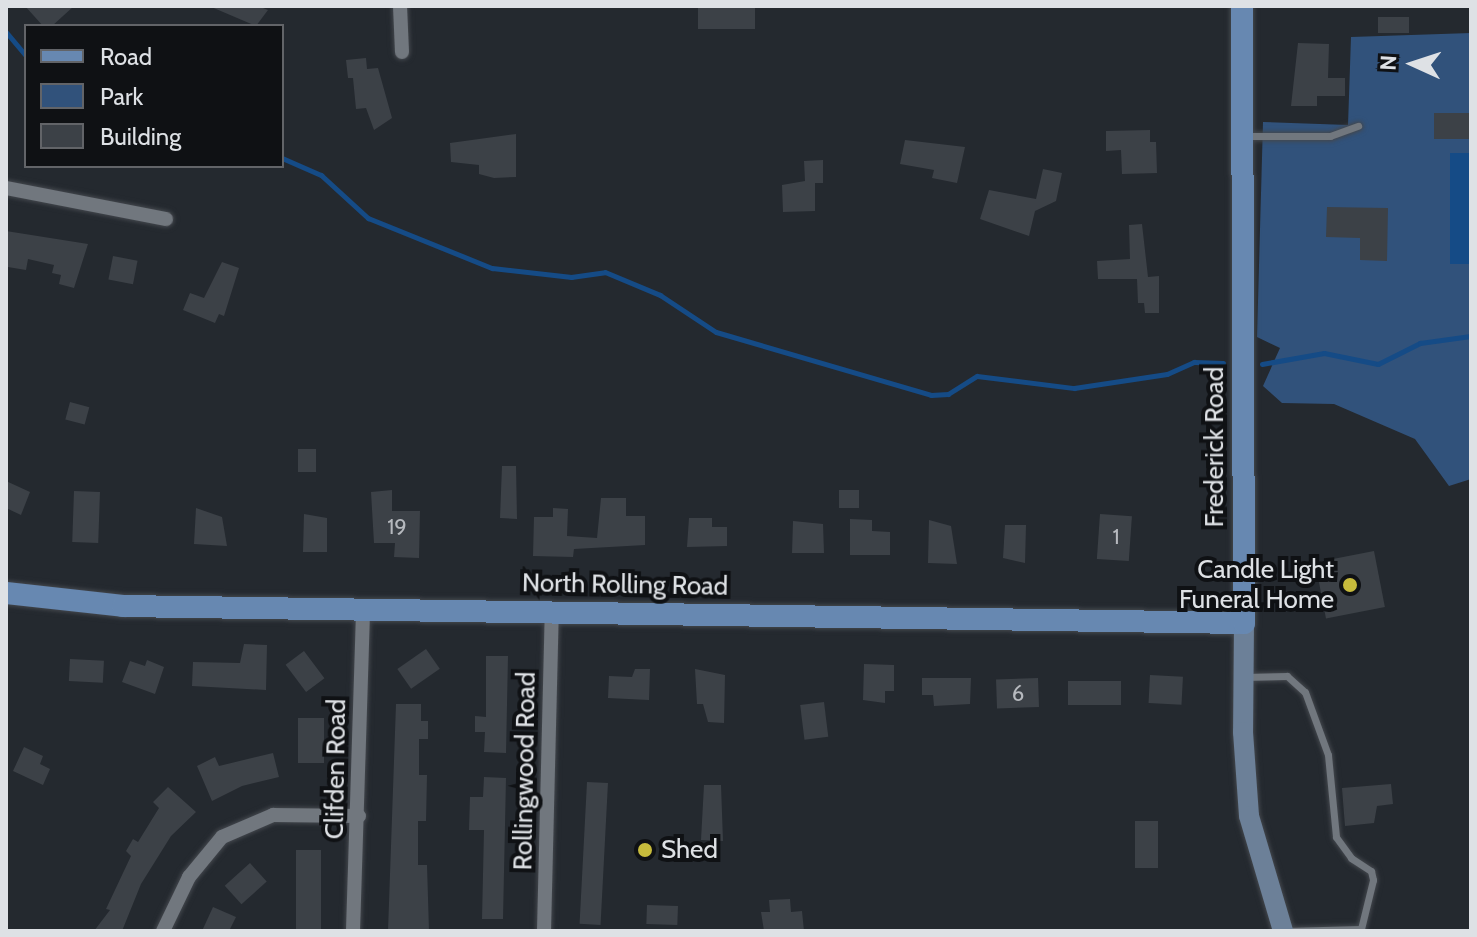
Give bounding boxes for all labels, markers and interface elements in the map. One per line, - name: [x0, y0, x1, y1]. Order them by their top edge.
- legend: [24, 24, 284, 168]
- north arrow: [1373, 24, 1453, 104]
- text: Road: [100, 42, 152, 71]
- text: N: [1375, 54, 1402, 71]
- text: Park: [100, 82, 143, 111]
- text: Building: [100, 122, 181, 151]
- street label: Frederick Road: [1199, 367, 1231, 527]
- house number: 19: [387, 514, 407, 540]
- house number: 1: [1112, 524, 1120, 550]
- place label: Candle Light Funeral Home: [1179, 554, 1334, 616]
- street label: North Rolling Road: [522, 568, 728, 602]
- marker: Candle Light Funeral Home: [1341, 576, 1359, 594]
- street label: Rollingwood Road: [508, 671, 542, 871]
- house number: 6: [1012, 681, 1024, 707]
- street label: Clifden Road: [319, 698, 353, 840]
- place label: Shed: [661, 834, 718, 866]
- marker: Shed: [636, 841, 654, 859]

